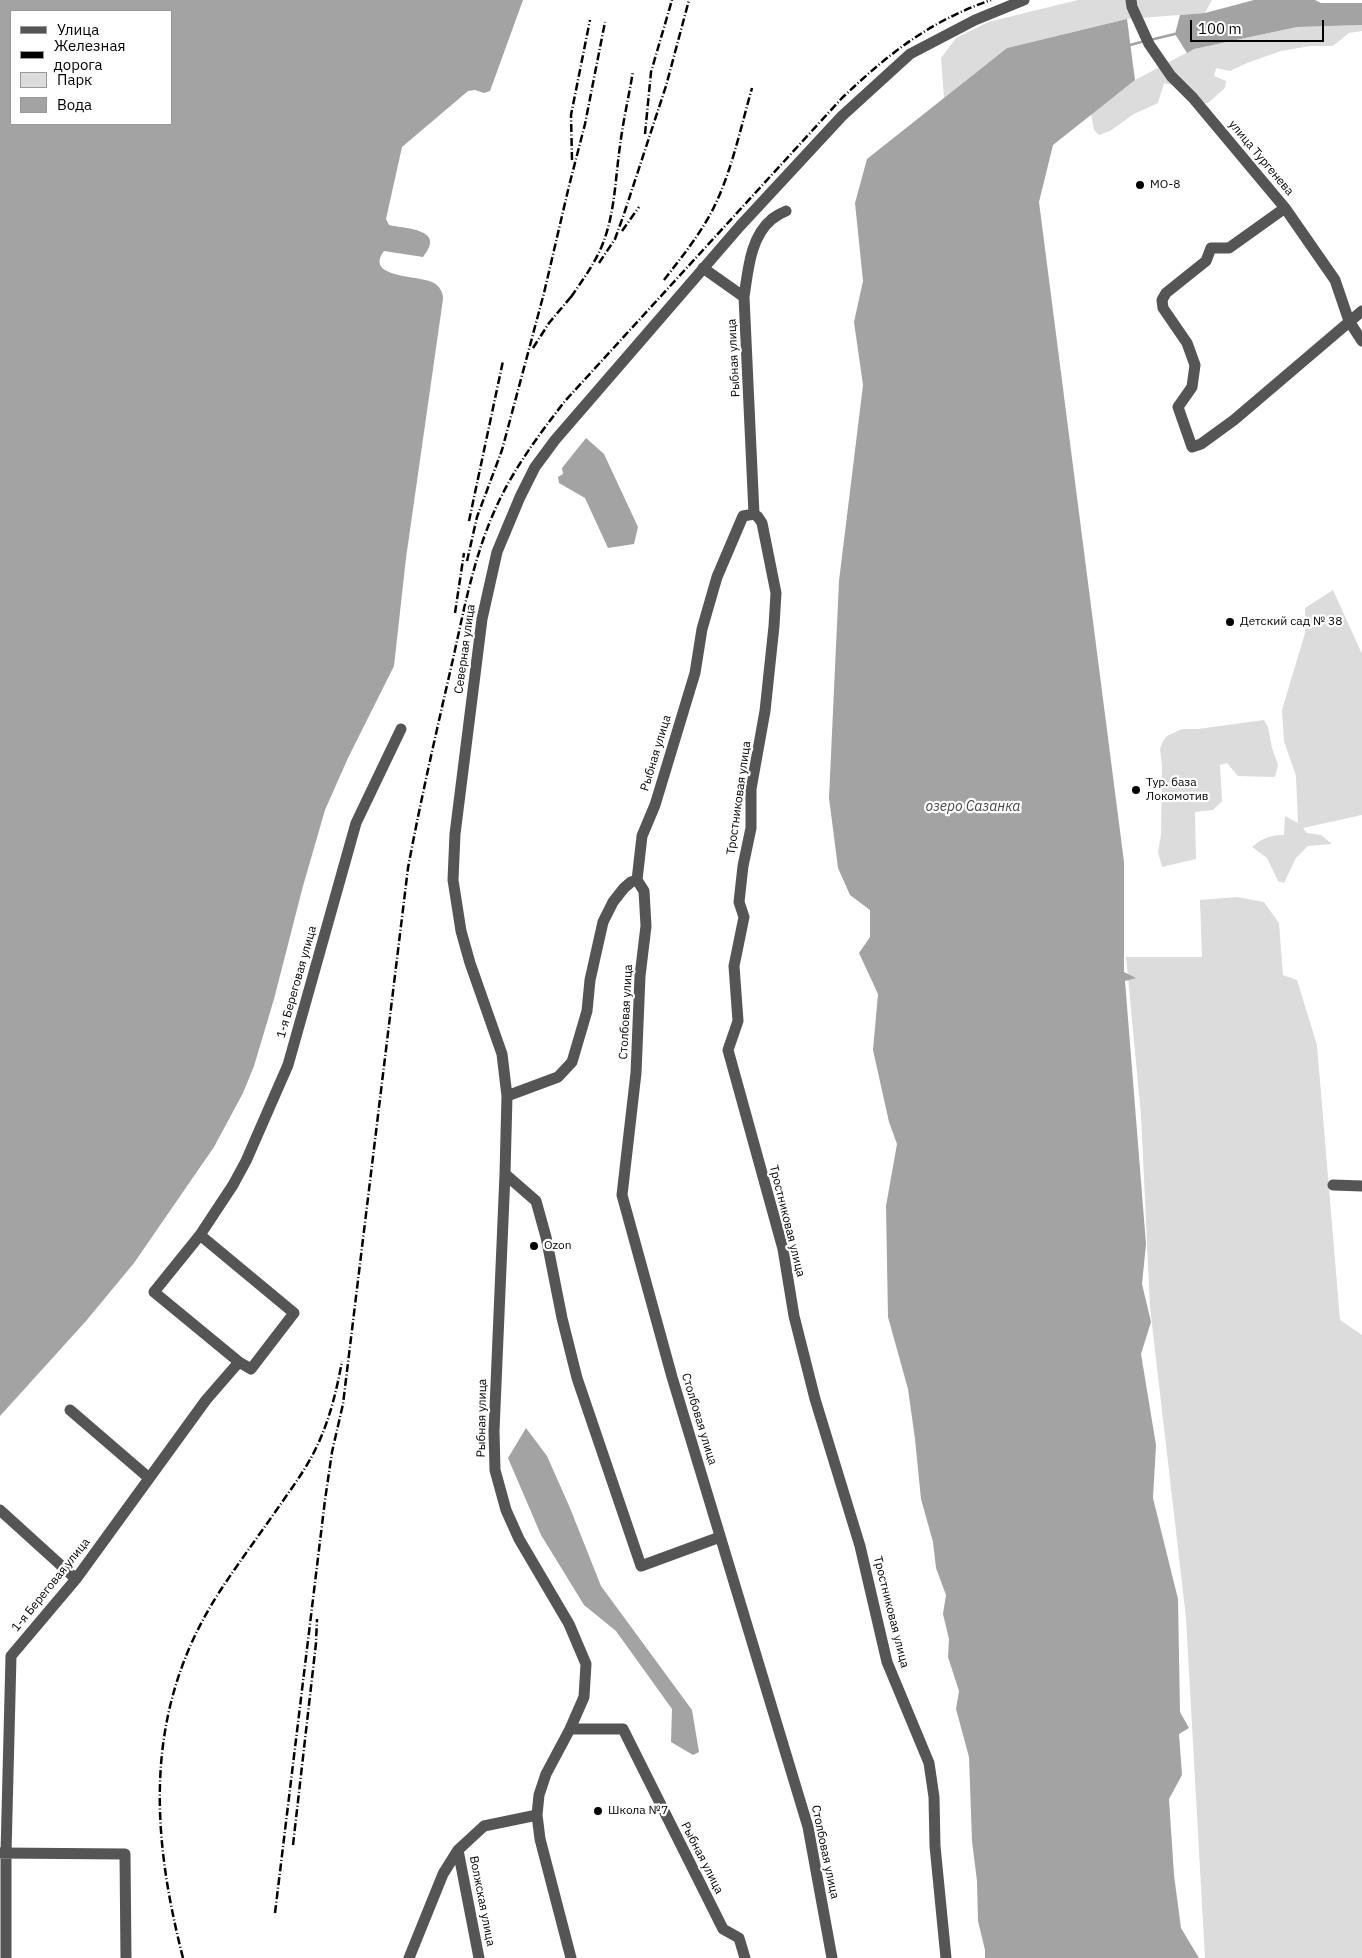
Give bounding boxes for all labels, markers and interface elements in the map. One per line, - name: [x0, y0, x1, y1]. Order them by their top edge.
- legend: [10, 10, 172, 125]
- scale bar: [1192, 10, 1326, 42]
- text: 100 m: [1198, 19, 1242, 38]
- text: Улица: [57, 20, 99, 39]
- text: Железная дорога: [54, 36, 125, 74]
- text: Парк: [57, 70, 92, 89]
- text: Вода: [57, 95, 92, 114]
- street label: улица Тургенева: [1225, 117, 1297, 199]
- place label: MO-8: [1150, 178, 1180, 192]
- marker: MO-8: [1134, 179, 1146, 191]
- street label: Рыбная улица: [725, 318, 743, 398]
- street label: Северная улица: [452, 603, 478, 695]
- place label: Детский сад № 38: [1240, 615, 1342, 629]
- marker: Детский сад № 38: [1224, 616, 1236, 628]
- street label: Рыбная улица: [638, 713, 674, 793]
- street label: Тростниковая улица: [724, 740, 754, 856]
- place label: Тур. база Локомотив: [1146, 776, 1208, 804]
- marker: Тур. база Локомотив: [1130, 784, 1142, 796]
- water label: озеро Сазанка: [926, 799, 1020, 815]
- street label: 1-я Береговая улица: [274, 924, 320, 1040]
- street label: Столбовая улица: [616, 964, 636, 1060]
- street label: Тростниковая улица: [766, 1164, 808, 1278]
- place label: Ozon: [544, 1239, 571, 1253]
- marker: Ozon: [528, 1240, 540, 1252]
- street label: Столбовая улица: [678, 1371, 720, 1467]
- street label: Рыбная улица: [474, 1379, 490, 1457]
- street label: 1-я Береговая улица: [9, 1535, 93, 1635]
- street label: Тростниковая улица: [870, 1555, 912, 1669]
- place label: Школа №7: [608, 1804, 668, 1818]
- street label: Столбовая улица: [808, 1804, 842, 1900]
- marker: Школа №7: [592, 1805, 604, 1817]
- street label: Рыбная улица: [678, 1820, 726, 1896]
- street label: Волжская улица: [466, 1855, 498, 1947]

